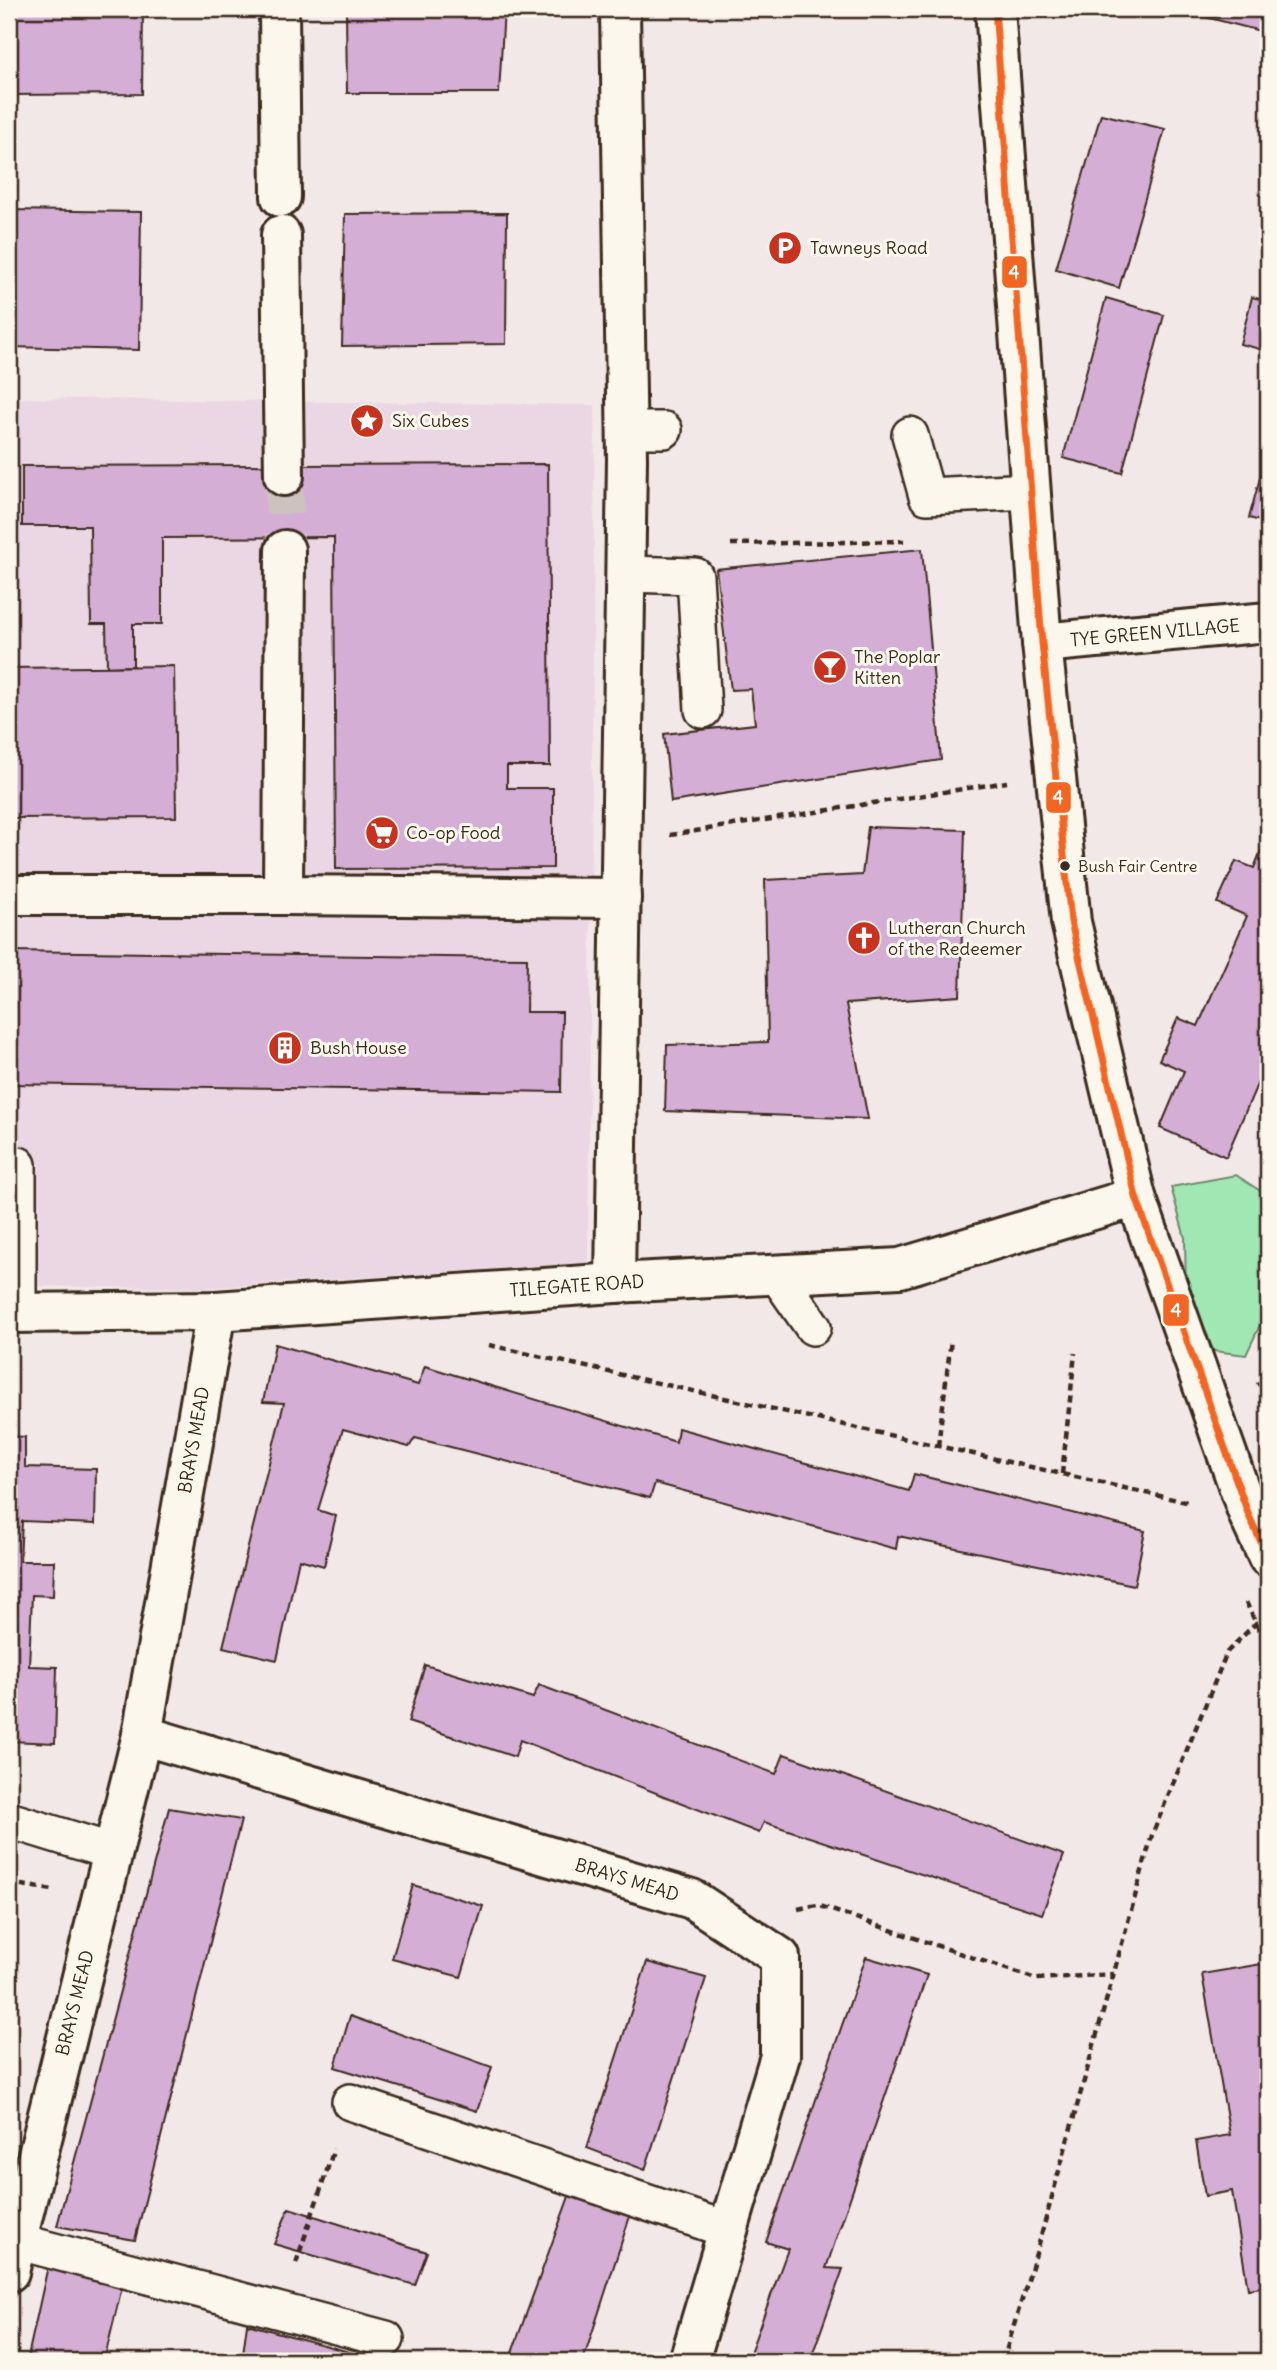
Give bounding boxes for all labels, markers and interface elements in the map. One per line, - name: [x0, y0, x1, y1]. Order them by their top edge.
- parking icon: Tawneys Road: [766, 229, 804, 267]
- place label: Tawneys Road: [810, 236, 928, 259]
- line badge: 4: [1001, 255, 1028, 289]
- text: 4: [1009, 260, 1020, 284]
- place icon: Six Cubes: [348, 402, 386, 440]
- place label: Six Cubes: [392, 409, 469, 432]
- street label: TYE GREEN VILLAGE: [1069, 614, 1241, 651]
- place label: The Poplar Kitten: [854, 645, 941, 689]
- bar icon: The Poplar Kitten: [811, 648, 849, 686]
- line badge: 4: [1045, 781, 1072, 814]
- text: 4: [1053, 785, 1064, 809]
- supermarket icon: Co-op Food: [363, 814, 401, 852]
- place label: Co-op Food: [406, 821, 501, 844]
- place label: Bush Fair Centre: [1078, 856, 1197, 876]
- marker: Bush Fair Centre: [1058, 859, 1072, 873]
- place label: Lutheran Church of the Redeemer: [888, 916, 1026, 960]
- church icon: Lutheran Church of the Redeemer: [845, 919, 883, 957]
- building icon: Bush House: [266, 1029, 304, 1067]
- place label: Bush House: [310, 1036, 407, 1059]
- street label: TILEGATE ROAD: [509, 1269, 645, 1302]
- line badge: 4: [1162, 1293, 1190, 1327]
- text: 4: [1171, 1298, 1182, 1322]
- street label: BRAYS MEAD: [173, 1385, 214, 1495]
- street label: BRAYS MEAD: [572, 1853, 682, 1906]
- street label: BRAYS MEAD: [50, 1948, 99, 2058]

